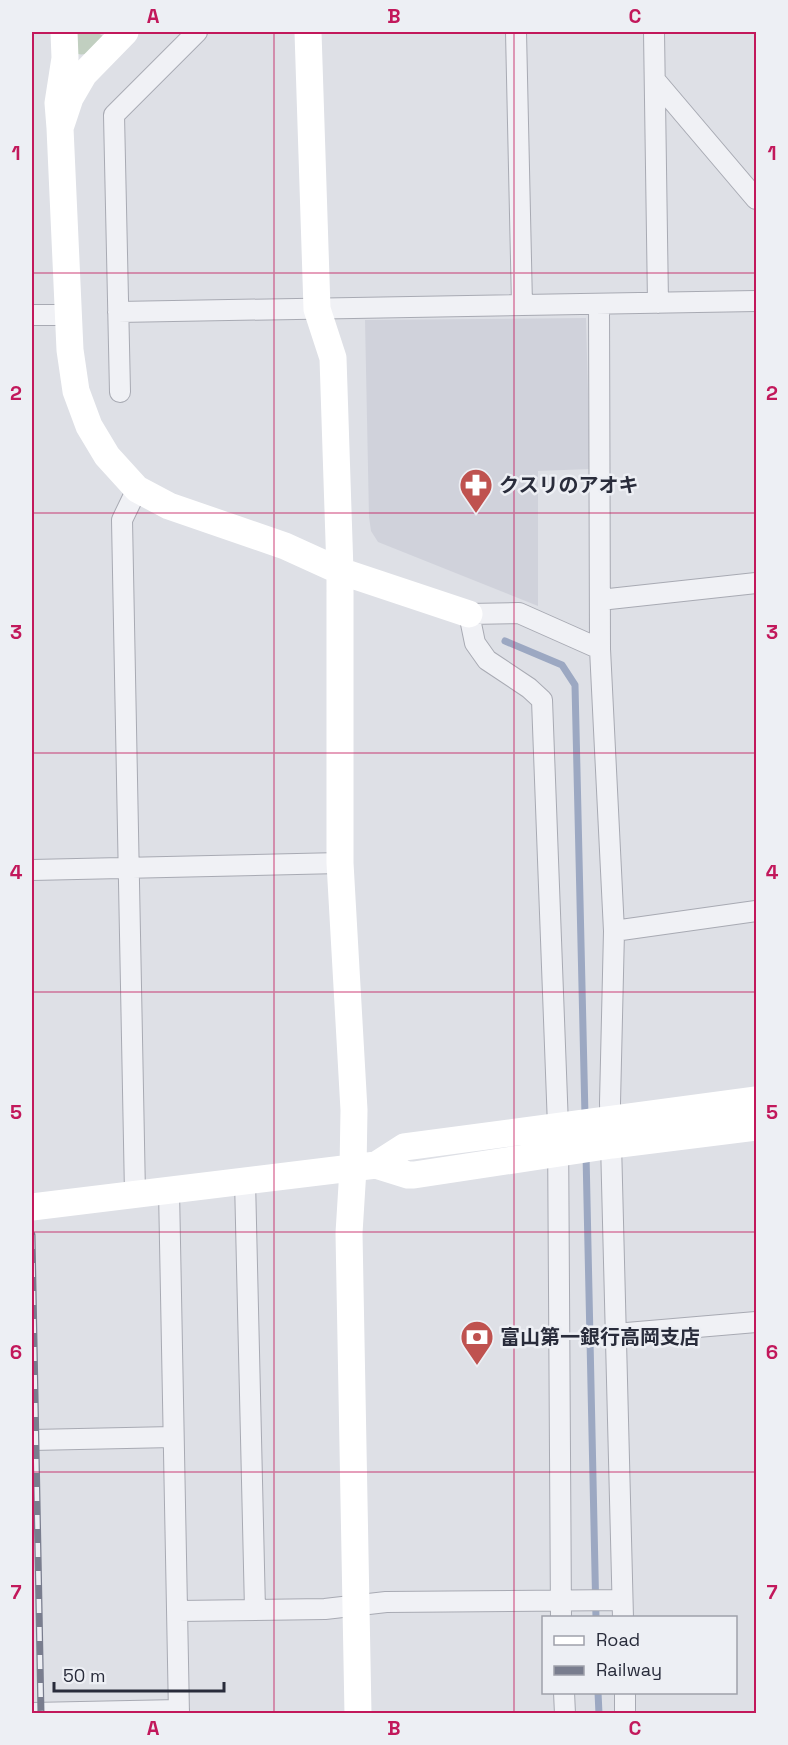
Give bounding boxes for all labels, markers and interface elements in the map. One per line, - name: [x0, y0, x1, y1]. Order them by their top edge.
- text: A: [147, 3, 160, 29]
- text: B: [387, 3, 401, 29]
- text: C: [629, 3, 642, 29]
- text: 1: [11, 140, 21, 166]
- text: 1: [767, 140, 777, 166]
- text: 2: [10, 380, 22, 406]
- text: 2: [766, 380, 778, 406]
- pharmacy icon: クスリのアオキ: [458, 467, 494, 514]
- place label: クスリのアオキ: [499, 472, 638, 498]
- text: 3: [10, 619, 22, 645]
- text: 3: [766, 619, 778, 645]
- text: 4: [10, 859, 23, 885]
- text: 4: [766, 859, 779, 885]
- text: 5: [10, 1099, 22, 1125]
- text: 5: [766, 1099, 778, 1125]
- bank icon: 富山第一銀行高岡支店: [459, 1319, 495, 1366]
- place label: 富山第一銀行高岡支店: [500, 1324, 700, 1350]
- text: 6: [10, 1339, 22, 1365]
- text: 6: [766, 1339, 778, 1365]
- text: 7: [10, 1579, 22, 1605]
- text: 7: [766, 1579, 778, 1605]
- legend: [542, 1616, 737, 1694]
- text: Road: [596, 1628, 640, 1651]
- scale bar: [54, 1655, 224, 1693]
- text: Railway: [596, 1658, 662, 1681]
- text: 50 m: [63, 1664, 105, 1687]
- text: A: [147, 1715, 160, 1741]
- text: B: [387, 1715, 401, 1741]
- text: C: [629, 1715, 642, 1741]

